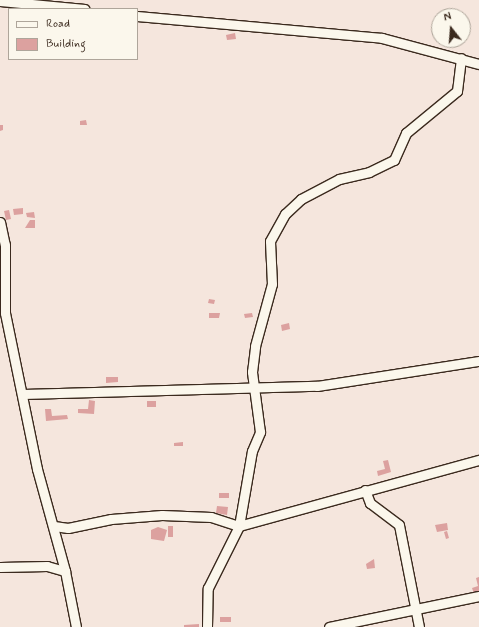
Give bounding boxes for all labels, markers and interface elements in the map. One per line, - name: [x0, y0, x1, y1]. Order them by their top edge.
- legend: [8, 8, 138, 60]
- north arrow: [431, 8, 471, 48]
- text: N: [442, 10, 453, 25]
- text: Road: [46, 16, 70, 32]
- text: Building: [46, 36, 86, 52]

